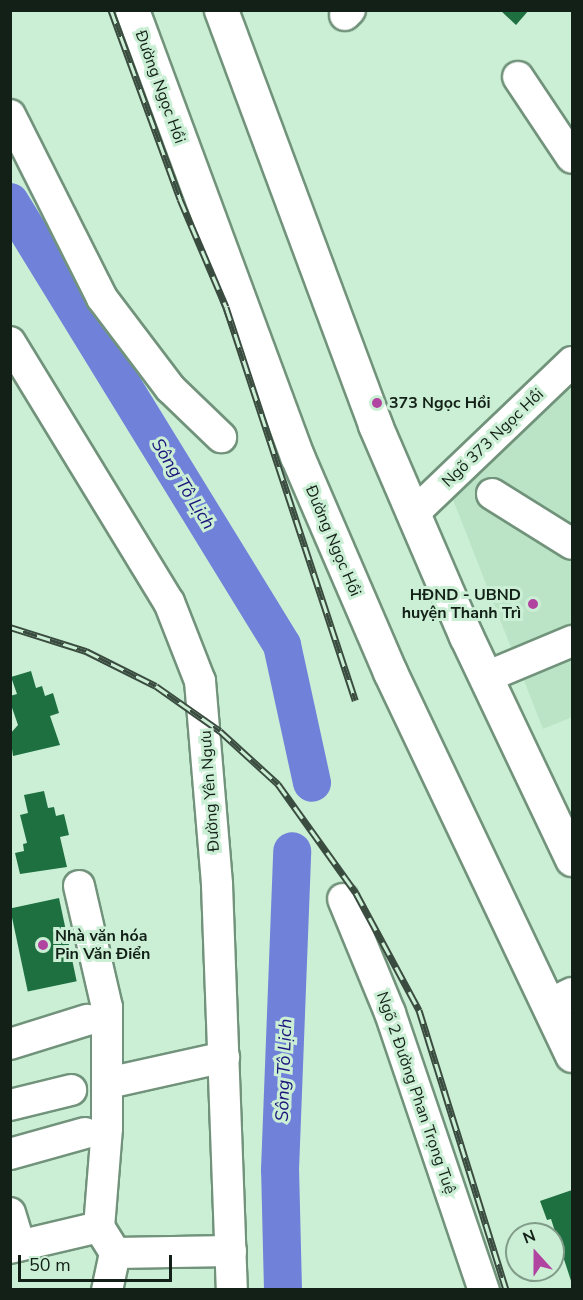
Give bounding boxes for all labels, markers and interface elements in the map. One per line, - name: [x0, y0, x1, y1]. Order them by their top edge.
- street label: Đường Ngọc Hồi: [131, 28, 189, 146]
- street label: Ngõ 373 Ngọc Hồi: [438, 385, 548, 491]
- place label: 373 Ngọc Hồi: [389, 393, 491, 413]
- marker: 373 Ngọc Hồi: [370, 396, 384, 410]
- water label: Sông Tô Lịch: [147, 435, 219, 533]
- street label: Đường Ngọc Hồi: [301, 483, 365, 599]
- place label: HĐND - UBND huyện Thanh Trì: [402, 585, 521, 623]
- marker: HĐND - UBND huyện Thanh Trì: [526, 597, 540, 611]
- street label: Đường Yên Ngưu: [196, 730, 224, 852]
- place label: Nhà văn hóa Pin Văn Điển: [55, 926, 150, 964]
- marker: Nhà văn hóa Pin Văn Điển: [36, 938, 50, 952]
- street label: Ngõ 2 Đường Phan Trọng Tuệ: [372, 989, 460, 1197]
- water label: Sông Tô Lịch: [271, 1018, 297, 1122]
- north arrow: [505, 1222, 565, 1282]
- text: N: [520, 1225, 539, 1249]
- scale bar: [21, 1243, 176, 1281]
- text: 50 m: [29, 1253, 71, 1277]

